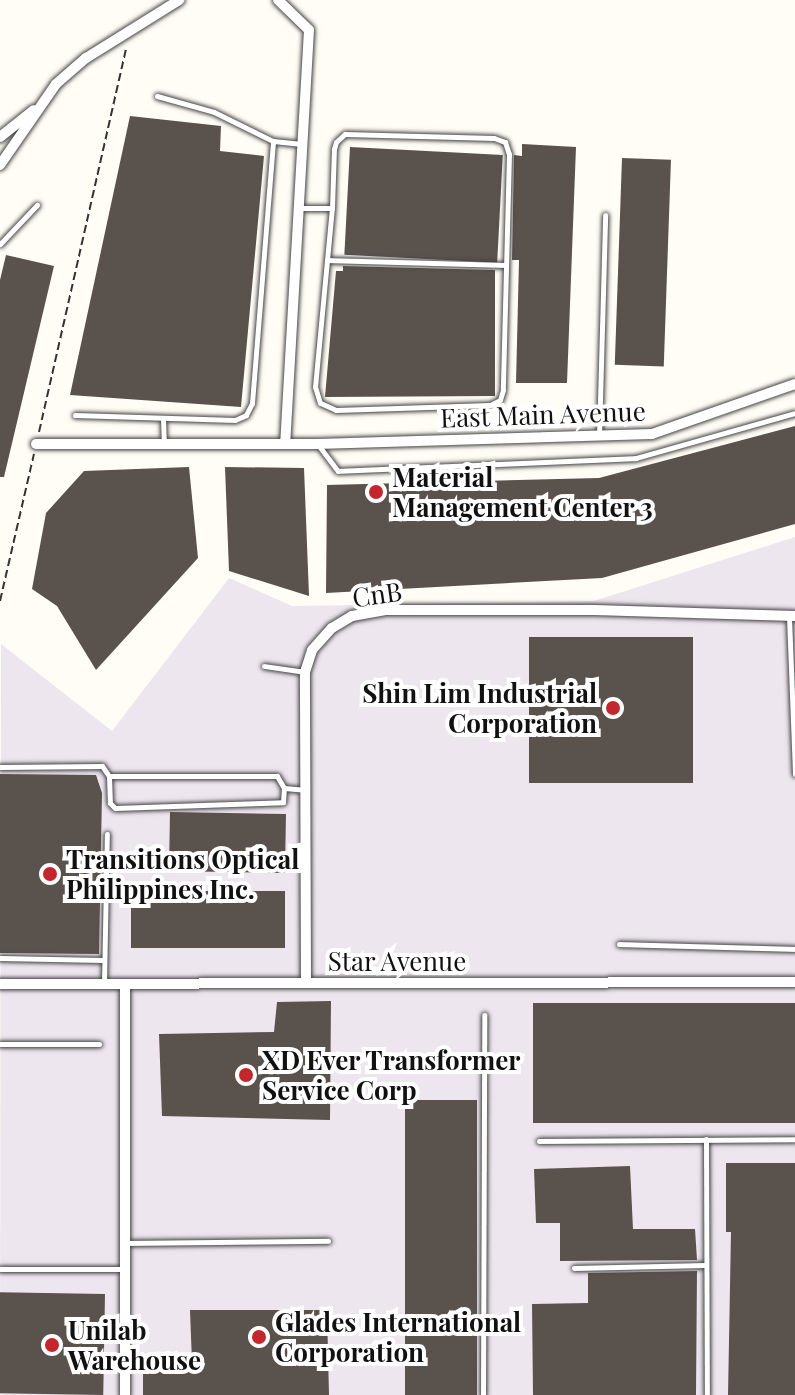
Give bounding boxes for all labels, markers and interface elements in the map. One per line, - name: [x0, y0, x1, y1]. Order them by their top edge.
- street label: East Main Avenue: [439, 395, 647, 433]
- place label: Material Management Center 3: [392, 461, 654, 522]
- marker: Material Management Center 3: [367, 483, 385, 501]
- street label: CnB: [350, 575, 404, 613]
- place label: Shin Lim Industrial Corporation: [362, 677, 597, 738]
- marker: Shin Lim Industrial Corporation: [604, 699, 622, 717]
- place label: Transitions Optical Philippines Inc.: [66, 843, 299, 904]
- marker: Transitions Optical Philippines Inc.: [41, 865, 59, 883]
- street label: Star Avenue: [327, 945, 467, 977]
- place label: XD Ever Transformer Service Corp: [262, 1044, 522, 1106]
- marker: XD Ever Transformer Service Corp: [237, 1066, 255, 1084]
- place label: Glades International Corporation: [275, 1306, 521, 1368]
- place label: Unilab Warehouse: [68, 1314, 201, 1376]
- marker: Glades International Corporation: [250, 1328, 268, 1346]
- marker: Unilab Warehouse: [43, 1336, 61, 1354]

